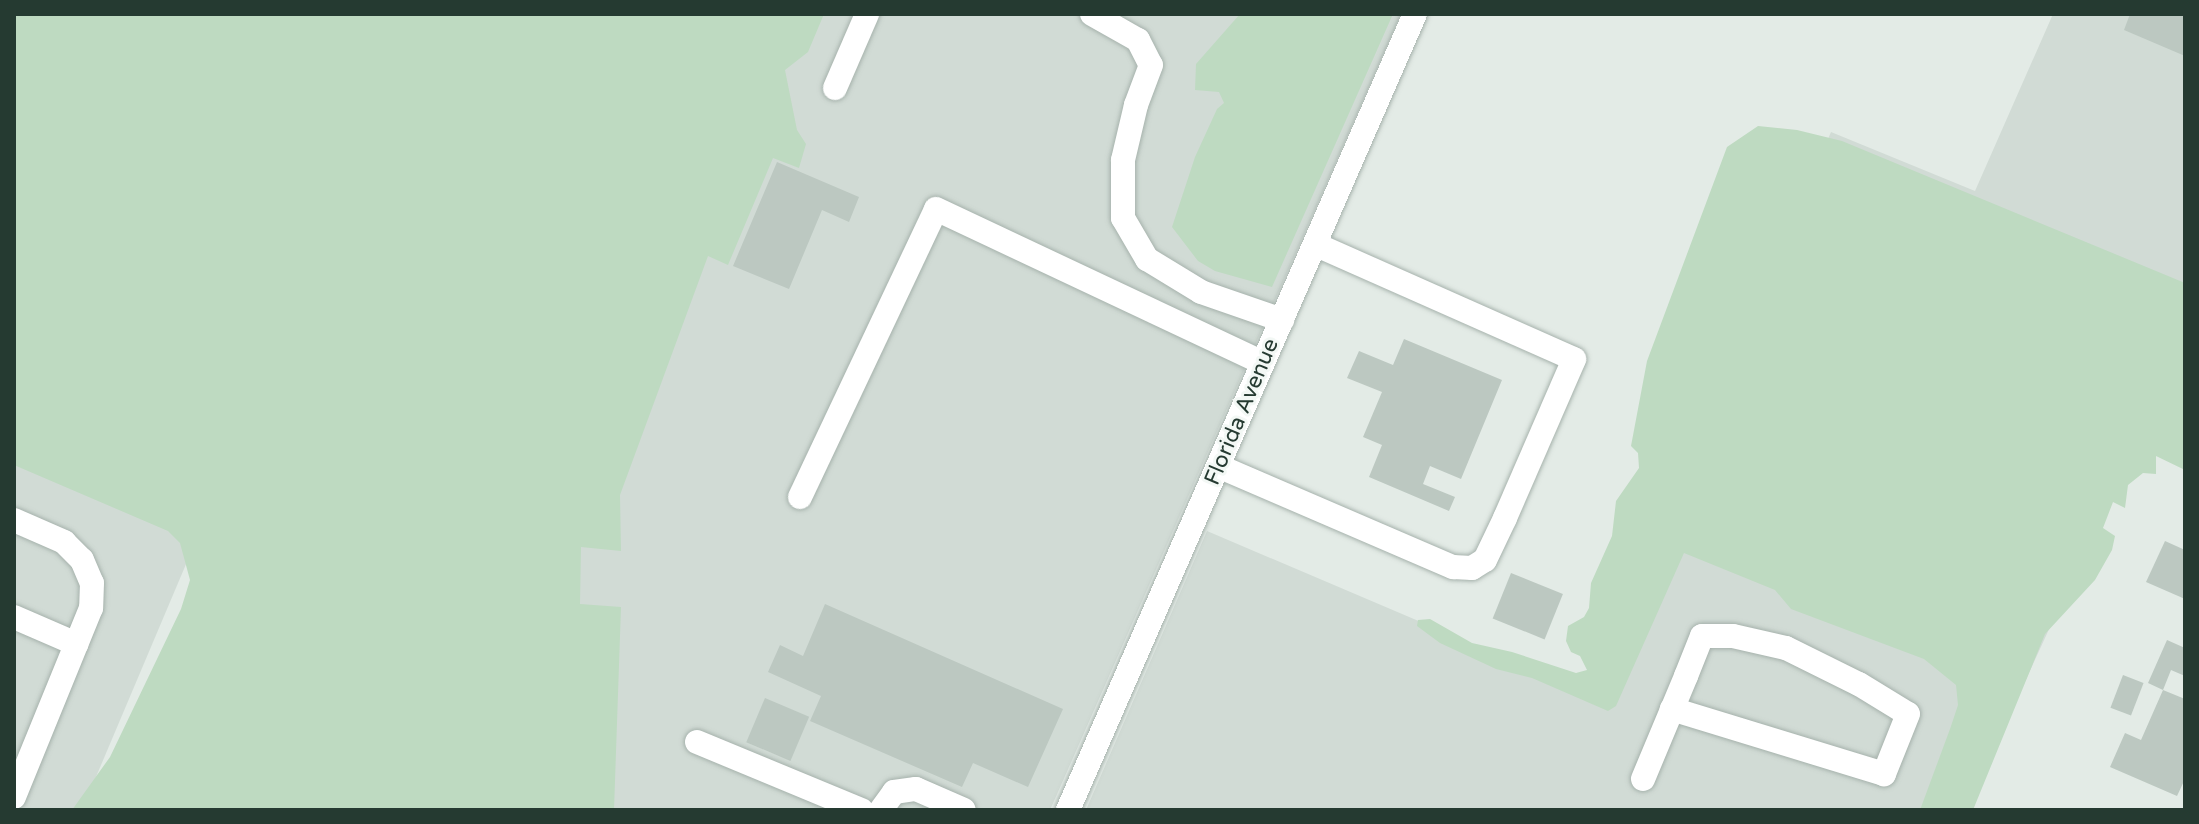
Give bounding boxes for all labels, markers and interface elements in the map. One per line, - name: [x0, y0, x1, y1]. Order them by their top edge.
- street label: Florida Avenue: [1199, 335, 1285, 489]

